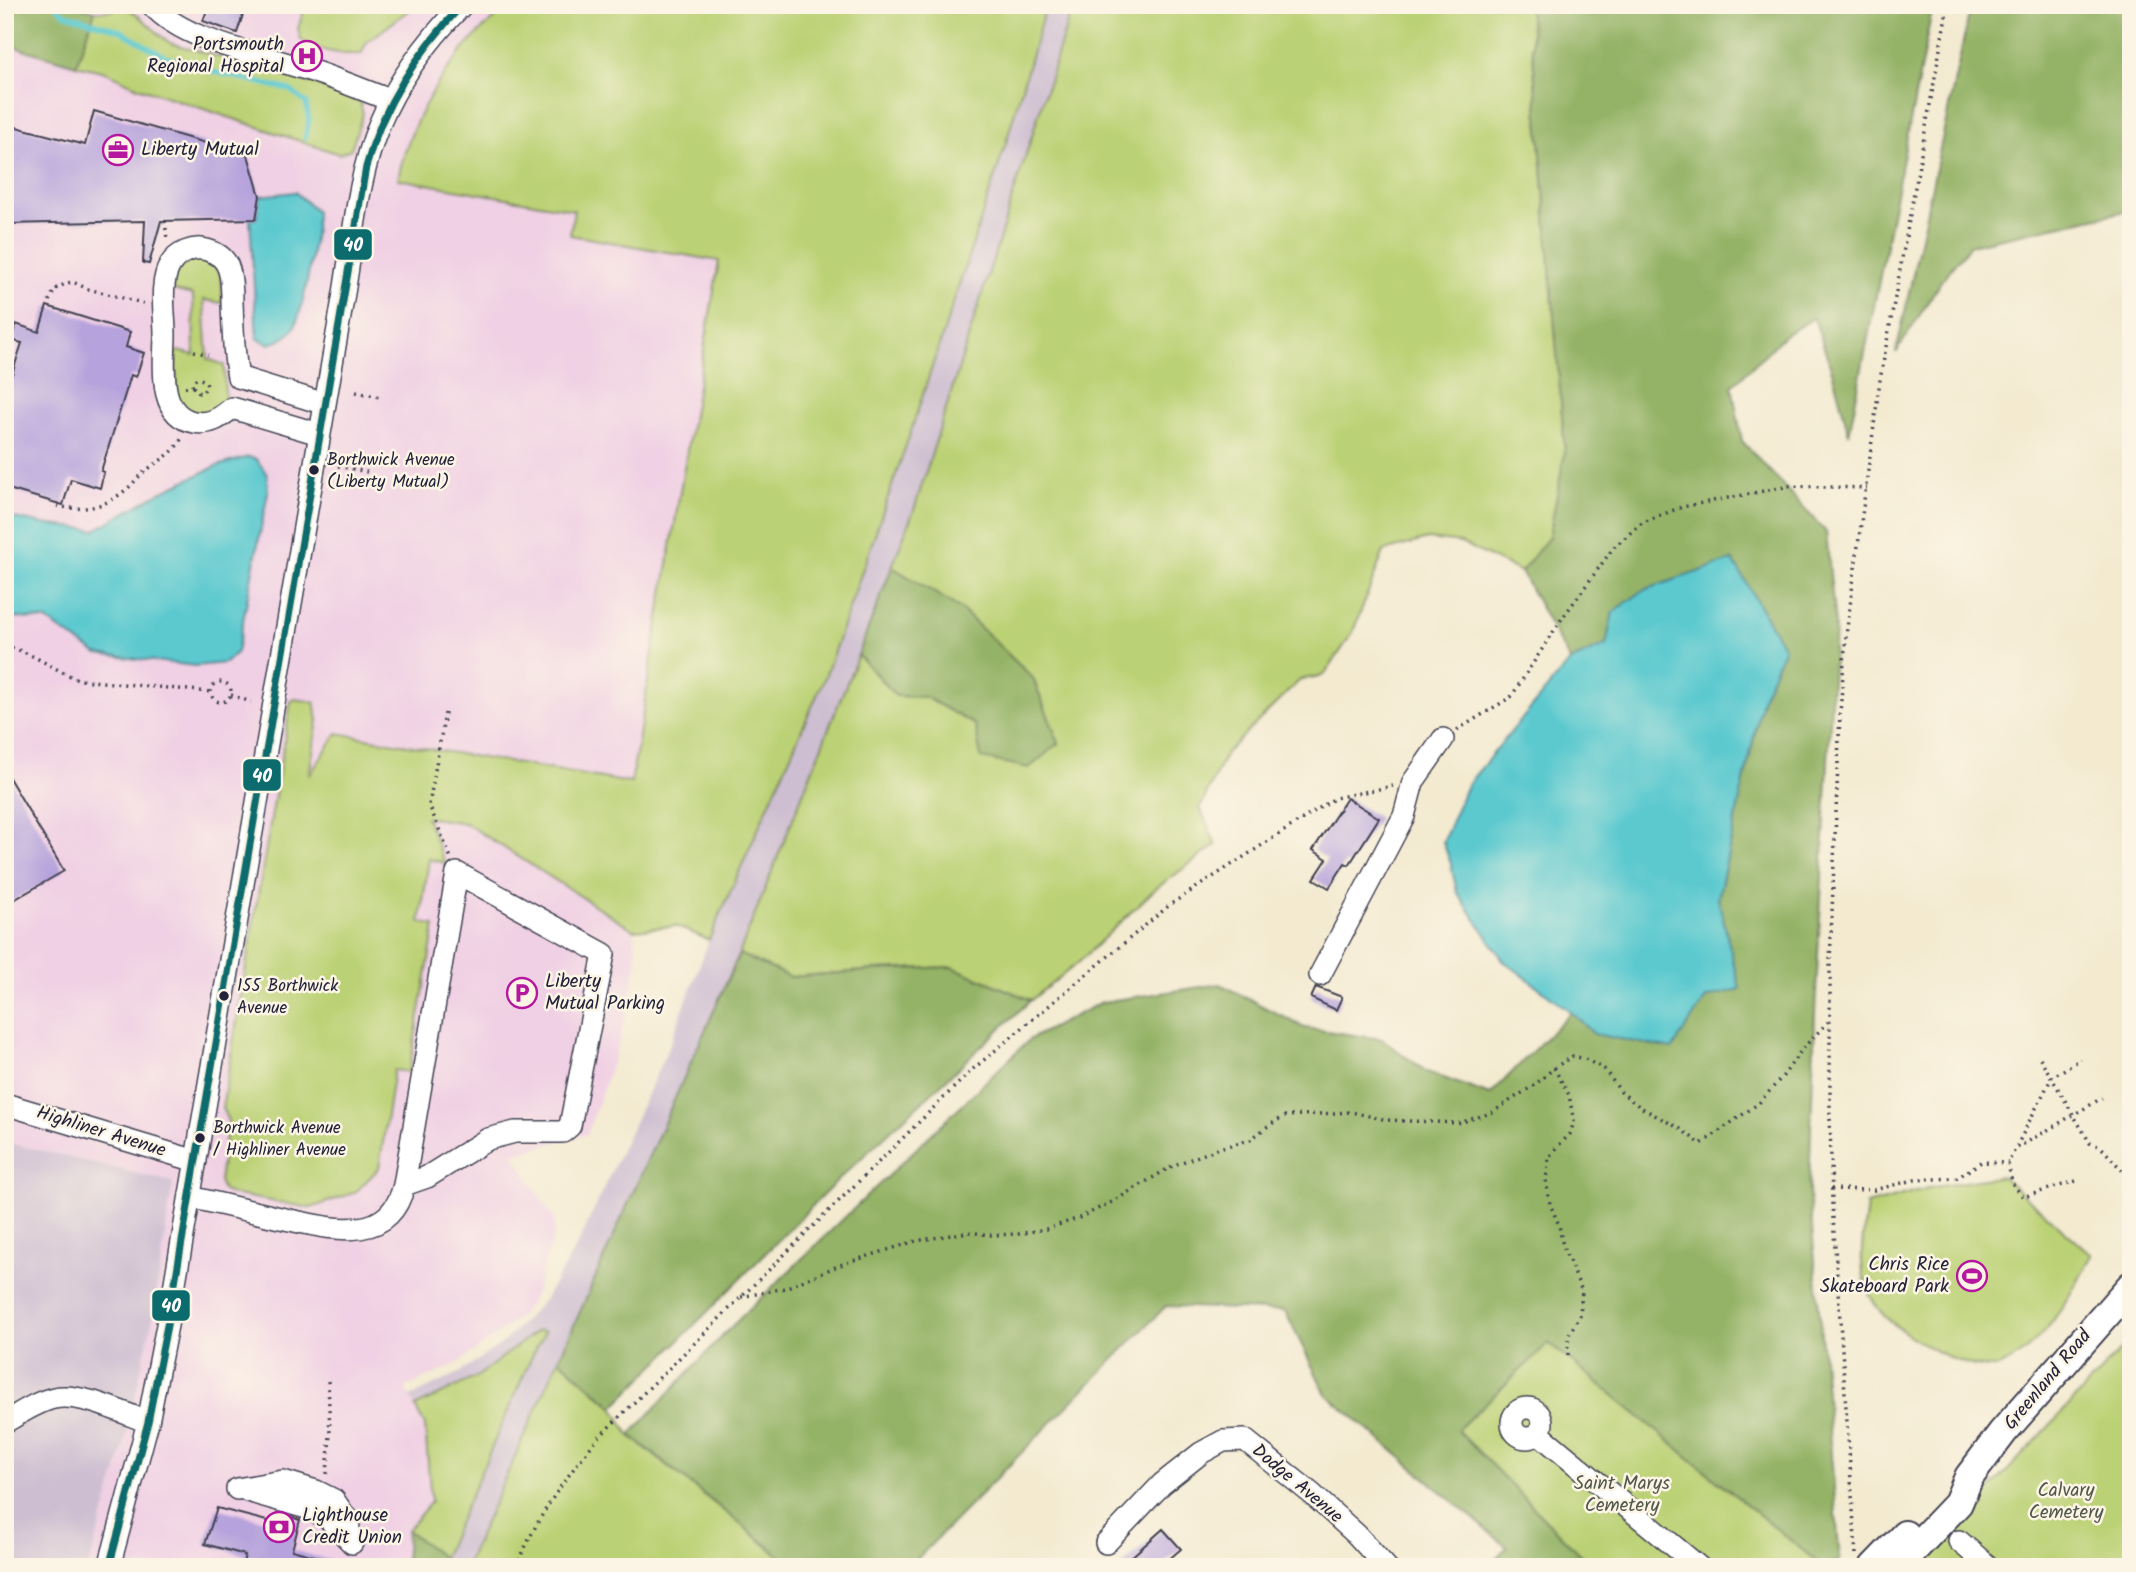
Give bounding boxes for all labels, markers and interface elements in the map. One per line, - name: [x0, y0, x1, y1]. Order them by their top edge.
- place label: Portsmouth Regional Hospital: [147, 30, 284, 82]
- hospital icon: Portsmouth Regional Hospital: [290, 39, 324, 73]
- office icon: Liberty Mutual: [101, 133, 135, 167]
- place label: Liberty Mutual: [141, 135, 259, 165]
- line badge: 40: [333, 228, 373, 261]
- text: 40: [343, 231, 363, 261]
- place label: Borthwick Avenue (Liberty Mutual): [327, 447, 455, 496]
- marker: Borthwick Avenue (Liberty Mutual): [307, 463, 321, 477]
- line badge: 40: [242, 758, 282, 792]
- text: 40: [252, 762, 272, 792]
- place label: Liberty Mutual Parking: [545, 967, 665, 1019]
- place label: 155 Borthwick Avenue: [237, 973, 339, 1022]
- parking icon: Liberty Mutual Parking: [505, 976, 539, 1010]
- marker: 155 Borthwick Avenue: [217, 989, 231, 1003]
- street label: Highliner Avenue: [32, 1098, 170, 1166]
- place label: Borthwick Avenue / Highliner Avenue: [213, 1115, 346, 1164]
- marker: Borthwick Avenue / Highliner Avenue: [193, 1131, 207, 1145]
- place label: Chris Rice Skateboard Park: [1820, 1250, 1949, 1302]
- sports icon: Chris Rice Skateboard Park: [1955, 1259, 1989, 1293]
- line badge: 40: [151, 1289, 191, 1322]
- text: 40: [161, 1292, 181, 1322]
- street label: Greenland Road: [1997, 1322, 2100, 1437]
- street label: Dodge Avenue: [1245, 1437, 1350, 1532]
- park label: Saint Marys Cemetery: [1574, 1469, 1670, 1521]
- park label: Calvary Cemetery: [2029, 1476, 2104, 1528]
- place label: Lighthouse Credit Union: [302, 1501, 402, 1553]
- bank icon: Lighthouse Credit Union: [262, 1510, 296, 1544]

